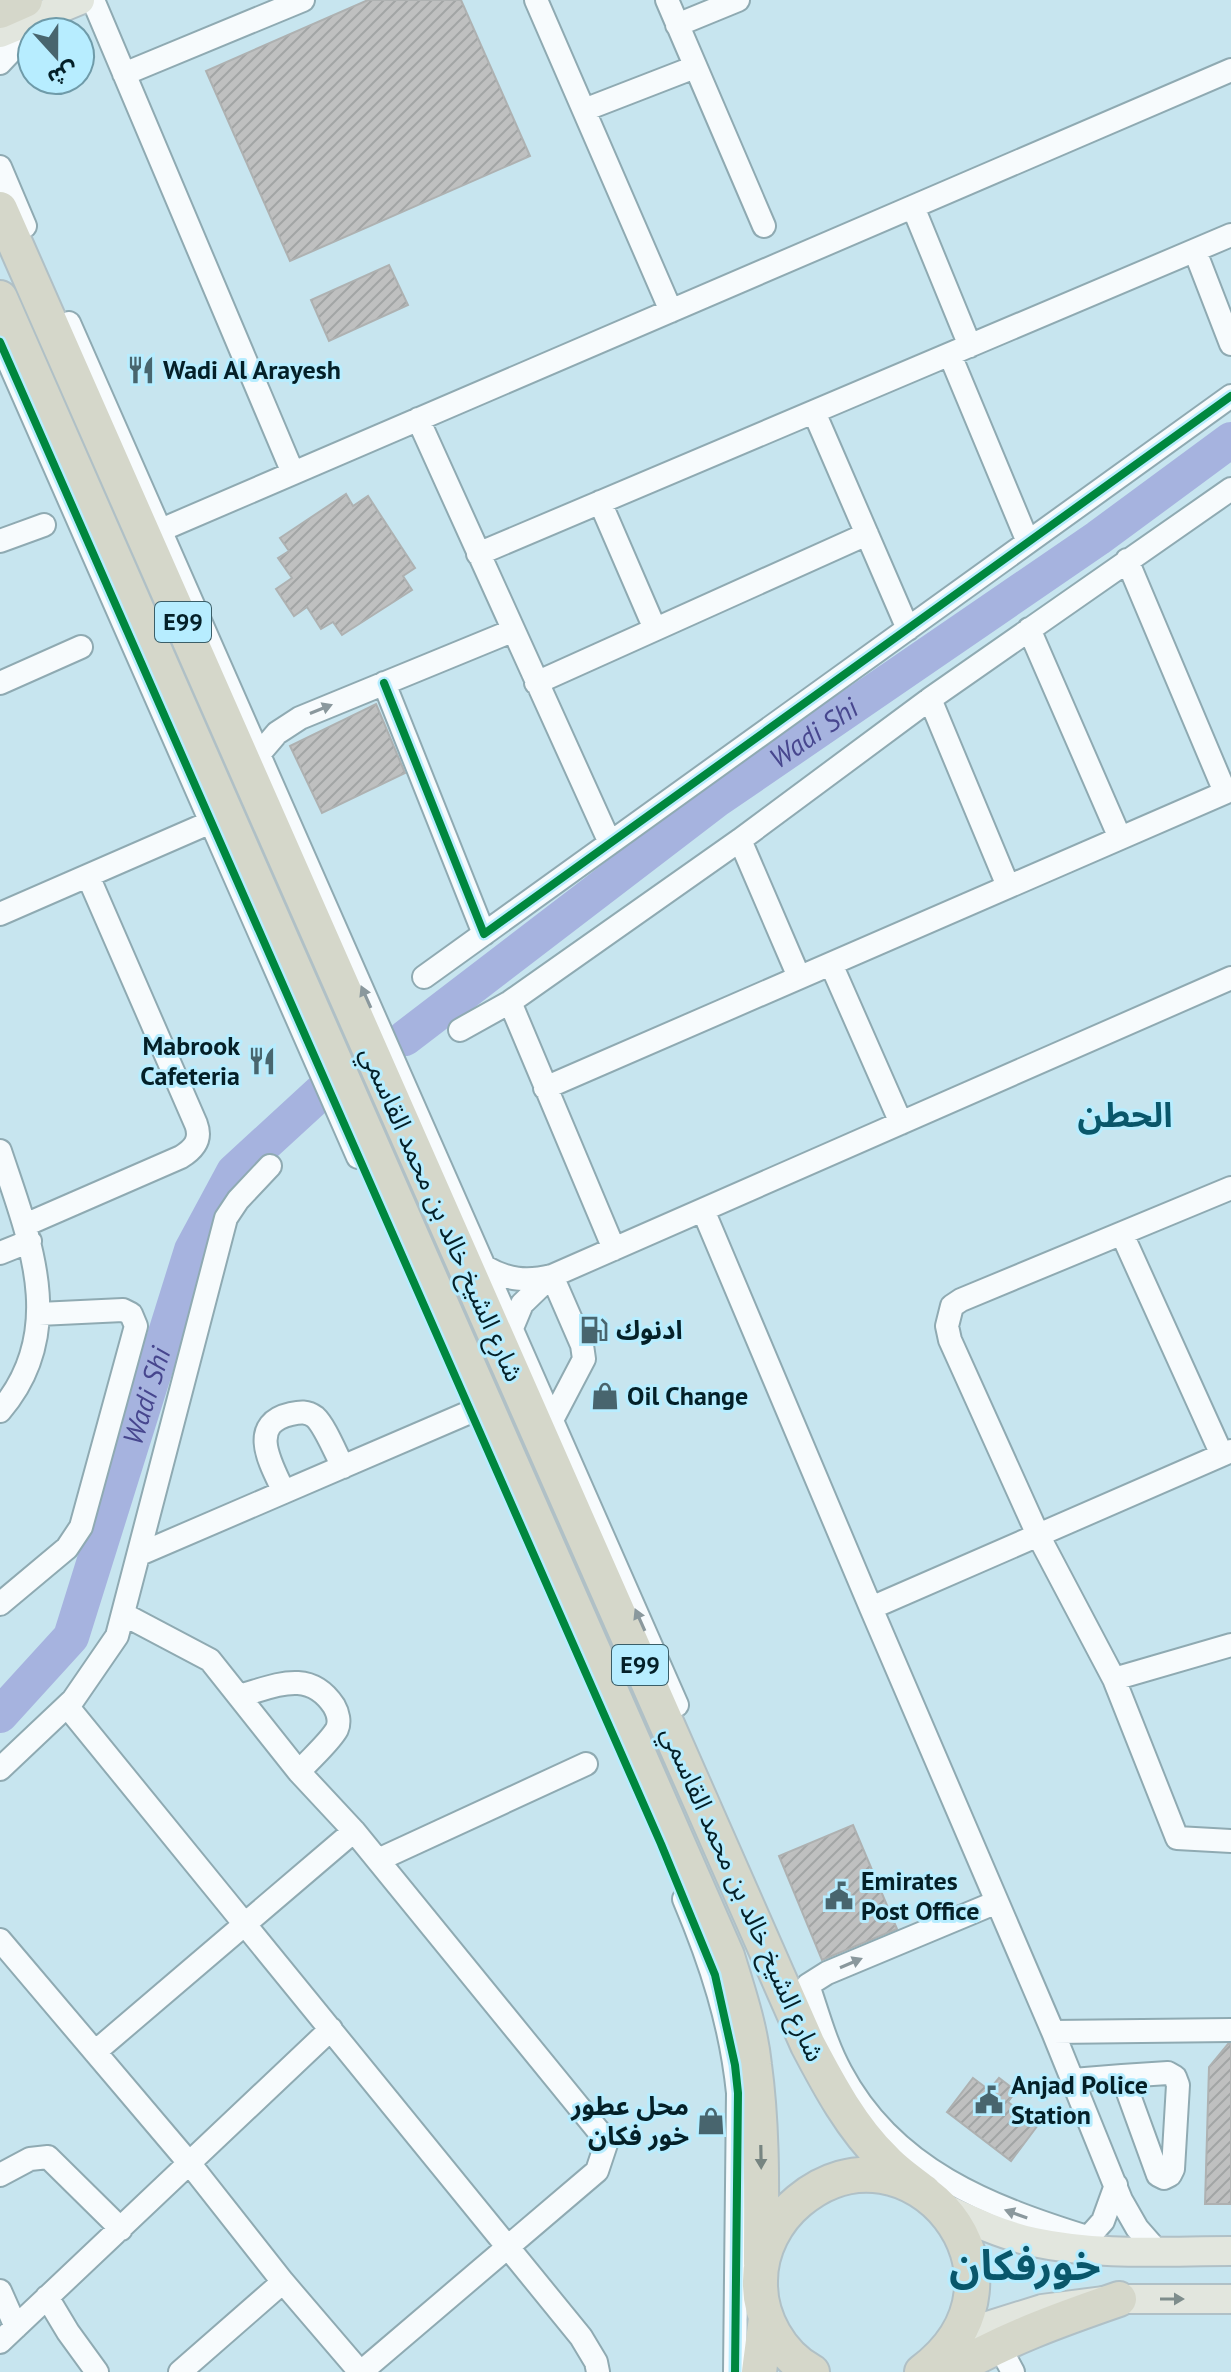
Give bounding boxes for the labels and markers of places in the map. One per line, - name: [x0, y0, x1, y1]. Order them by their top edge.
- place label: Wadi Al Arayesh: [163, 353, 341, 386]
- restaurant icon: Wadi Al Arayesh: [126, 355, 156, 385]
- place label: Mabrook Cafeteria: [140, 1029, 240, 1092]
- restaurant icon: Mabrook Cafeteria: [247, 1046, 277, 1076]
- place label: ادنوك: [616, 1313, 683, 1346]
- fuel station icon: ادنوك: [579, 1315, 609, 1345]
- place label: Oil Change: [627, 1379, 748, 1412]
- shop icon: Oil Change: [590, 1381, 620, 1411]
- place label: Emirates Post Office: [861, 1864, 979, 1927]
- public building icon: Emirates Post Office: [824, 1881, 854, 1911]
- place label: Anjad Police Station: [1011, 2068, 1148, 2131]
- public building icon: Anjad Police Station: [974, 2085, 1004, 2115]
- place label: محل عطور خور فكان: [570, 2089, 689, 2152]
- shop icon: محل عطور خور فكان: [696, 2106, 726, 2136]

